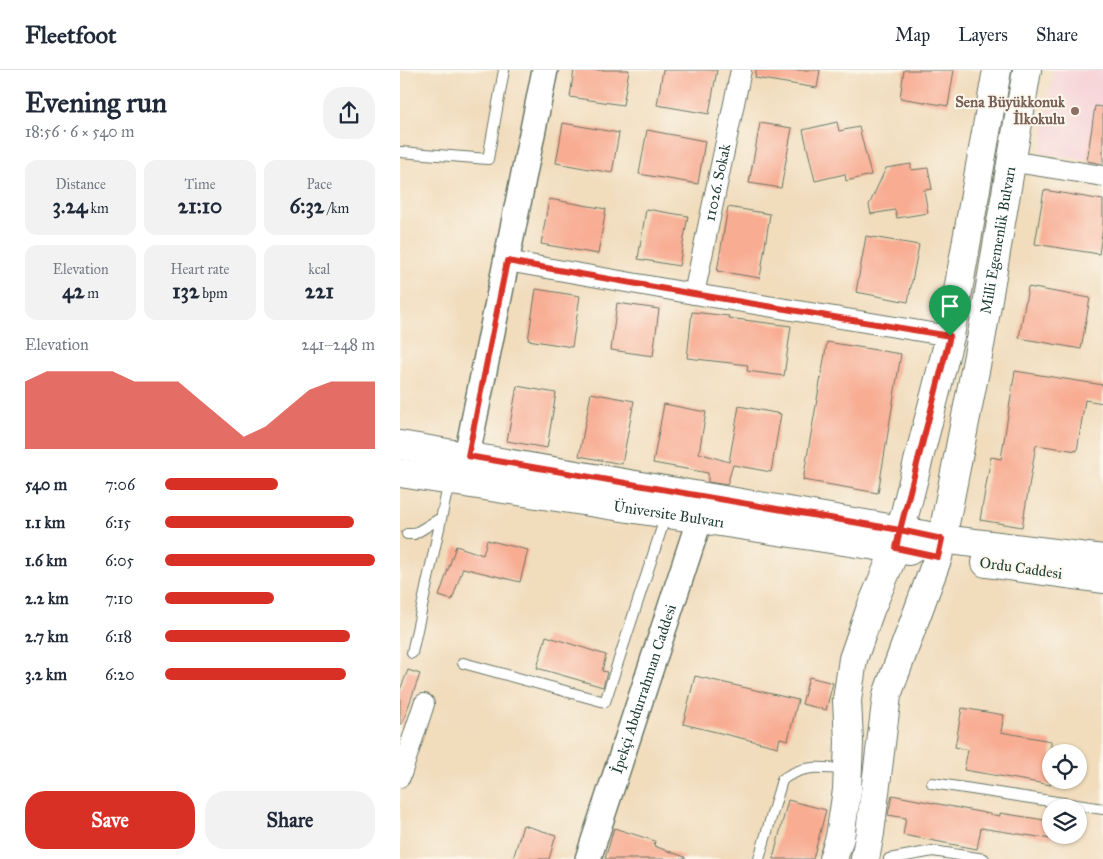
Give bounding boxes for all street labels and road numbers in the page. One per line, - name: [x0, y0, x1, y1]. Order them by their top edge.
- street label: 11026. Sokak: [701, 142, 734, 223]
- street label: Milli Egemenlik Bulvarı: [977, 165, 1019, 316]
- street label: Üniversite Bulvarı: [612, 496, 726, 532]
- street label: Ordu Caddesi: [979, 553, 1063, 583]
- street label: İpekçi Abdurrahman Caddesi: [608, 602, 680, 776]

